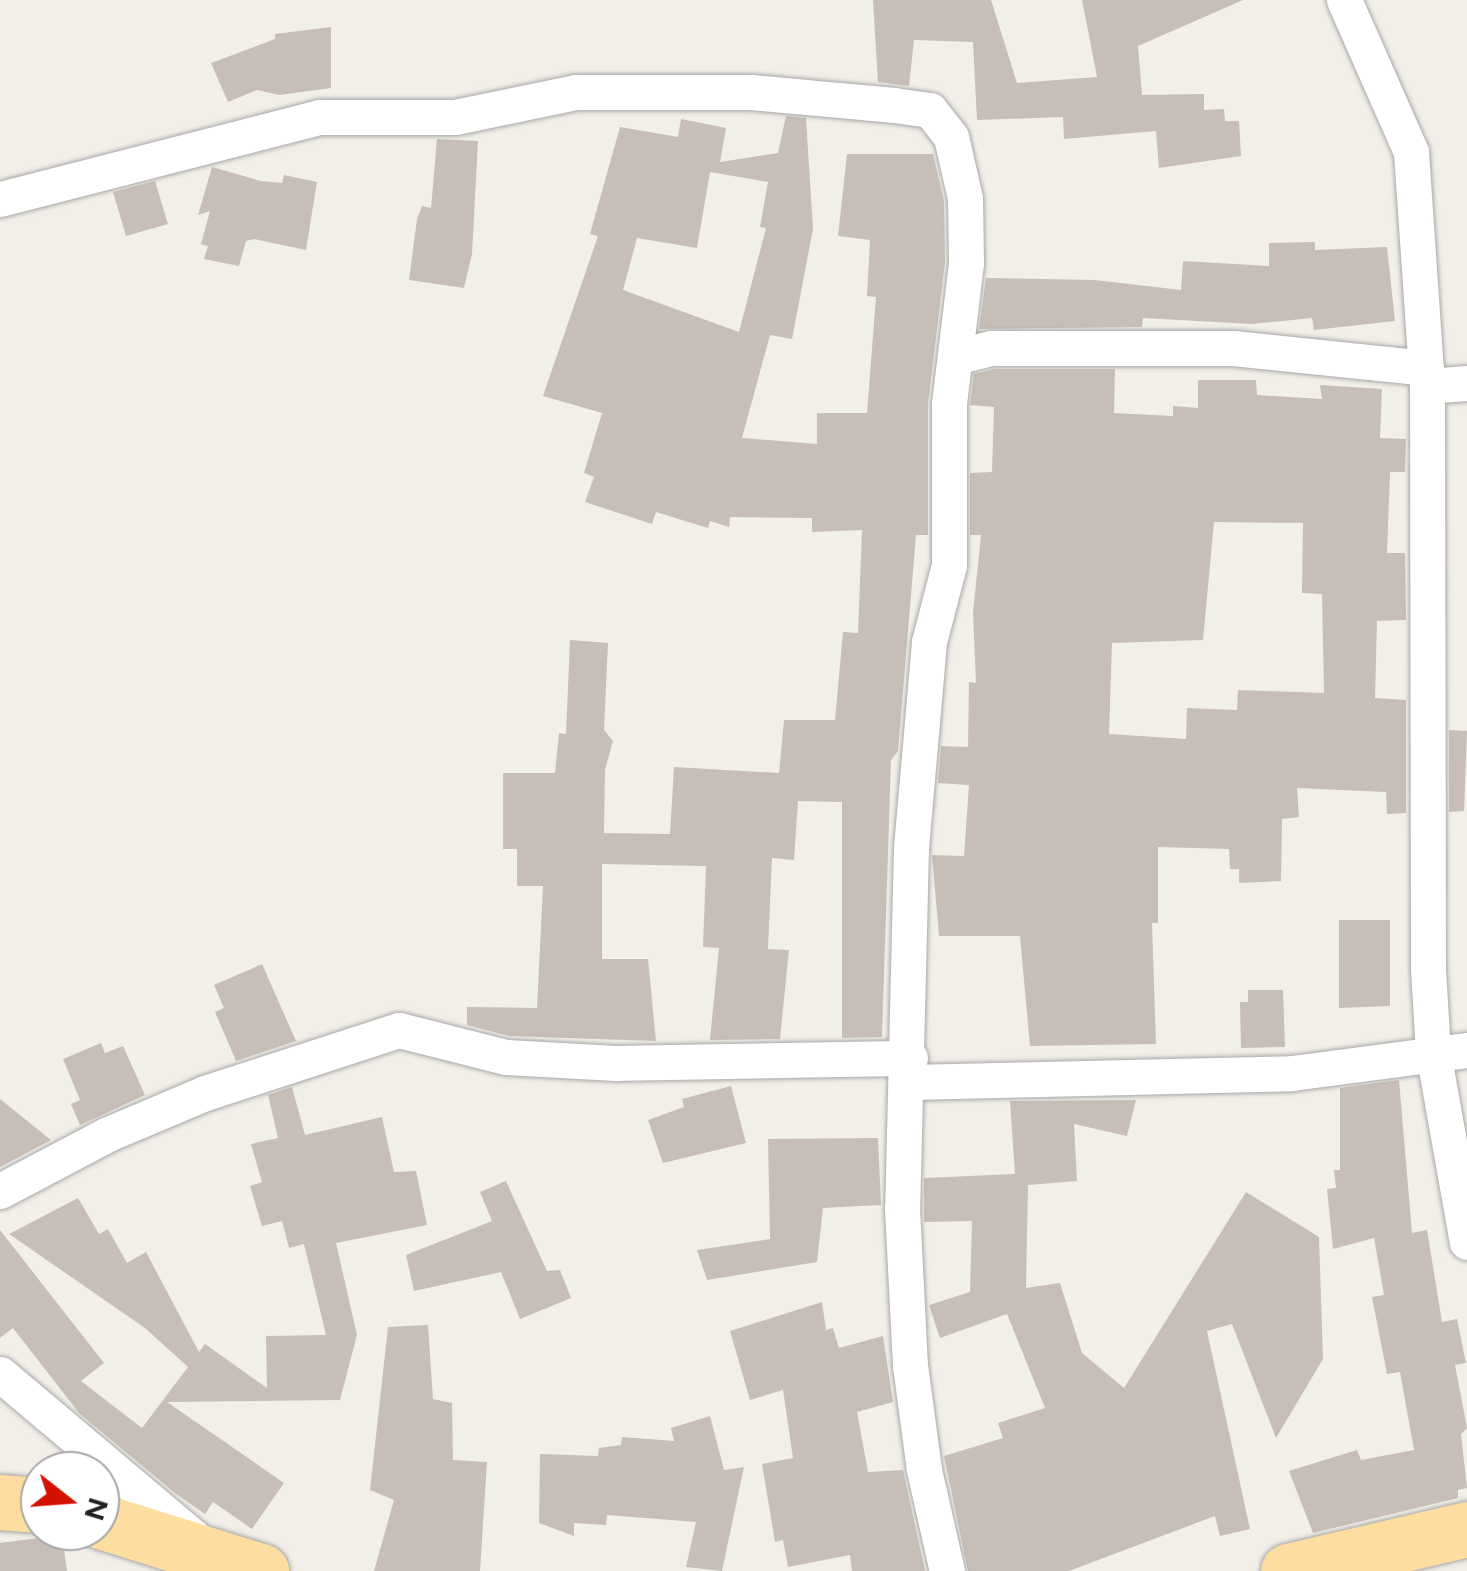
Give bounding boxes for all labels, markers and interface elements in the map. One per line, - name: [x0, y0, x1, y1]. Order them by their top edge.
- north arrow: [20, 1451, 120, 1551]
- text: N: [77, 1494, 116, 1525]

